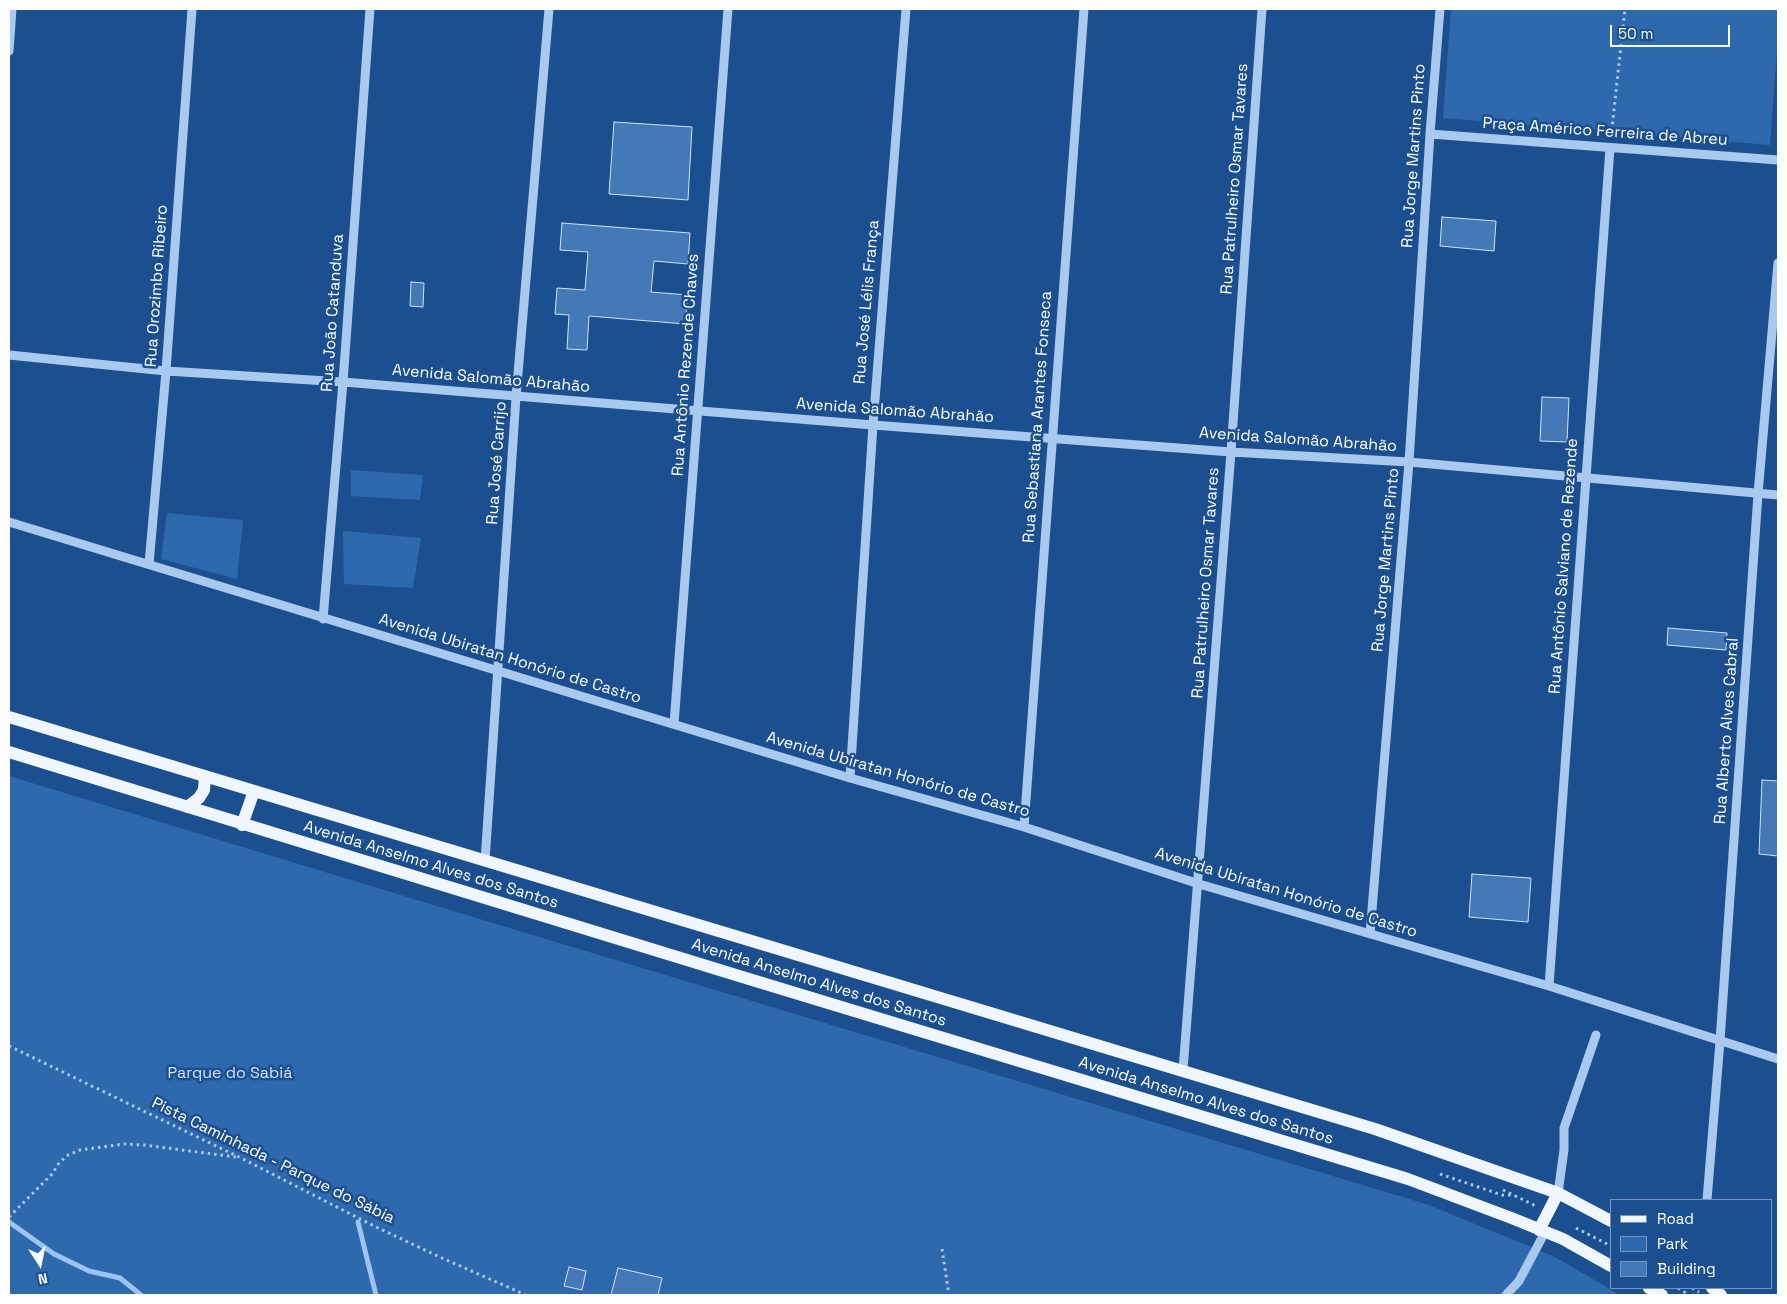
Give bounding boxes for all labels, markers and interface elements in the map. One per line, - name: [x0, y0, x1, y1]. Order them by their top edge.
- scale bar: [1612, 15, 1732, 47]
- text: 50 m: [1618, 24, 1653, 43]
- street label: Rua Patrulheiro Osmar Tavares: [1217, 63, 1253, 295]
- street label: Rua Jorge Martins Pinto: [1398, 63, 1430, 249]
- street label: Praça Américo Ferreira de Abreu: [1482, 114, 1728, 150]
- street label: Rua Orozimbo Ribeiro: [142, 204, 172, 368]
- street label: Rua José Lélis França: [850, 219, 884, 385]
- street label: Rua João Catanduva: [318, 233, 348, 393]
- street label: Rua Antônio Rezende Chaves: [669, 253, 703, 477]
- street label: Rua Sebastiana Arantes Fonseca: [1020, 290, 1056, 544]
- street label: Avenida Salomão Abrahão: [391, 361, 591, 397]
- street label: Avenida Salomão Abrahão: [795, 395, 995, 427]
- street label: Rua José Carrijo: [483, 401, 511, 525]
- street label: Avenida Salomão Abrahão: [1198, 424, 1398, 456]
- street label: Rua Antônio Salviano de Rezende: [1545, 438, 1583, 694]
- street label: Rua Patrulheiro Osmar Tavares: [1188, 467, 1224, 699]
- street label: Rua Jorge Martins Pinto: [1368, 467, 1404, 653]
- street label: Avenida Ubiratan Honório de Castro: [377, 610, 643, 708]
- street label: Rua Alberto Alves Cabral: [1711, 637, 1743, 825]
- street label: Avenida Ubiratan Honório de Castro: [764, 728, 1032, 822]
- street label: Avenida Anselmo Alves dos Santos: [301, 817, 561, 913]
- street label: Avenida Ubiratan Honório de Castro: [1153, 844, 1419, 942]
- street label: Avenida Anselmo Alves dos Santos: [689, 935, 949, 1031]
- street label: Avenida Anselmo Alves dos Santos: [1076, 1053, 1336, 1149]
- park label: Parque do Sabiá: [168, 1064, 292, 1084]
- street label: Pista Caminhada - Parque do Sábia: [148, 1094, 398, 1228]
- legend: [1610, 1199, 1772, 1289]
- text: Road: [1657, 1209, 1694, 1228]
- text: Park: [1657, 1234, 1688, 1253]
- north arrow: [15, 1239, 65, 1289]
- text: Building: [1657, 1259, 1716, 1278]
- text: N: [37, 1269, 49, 1288]

